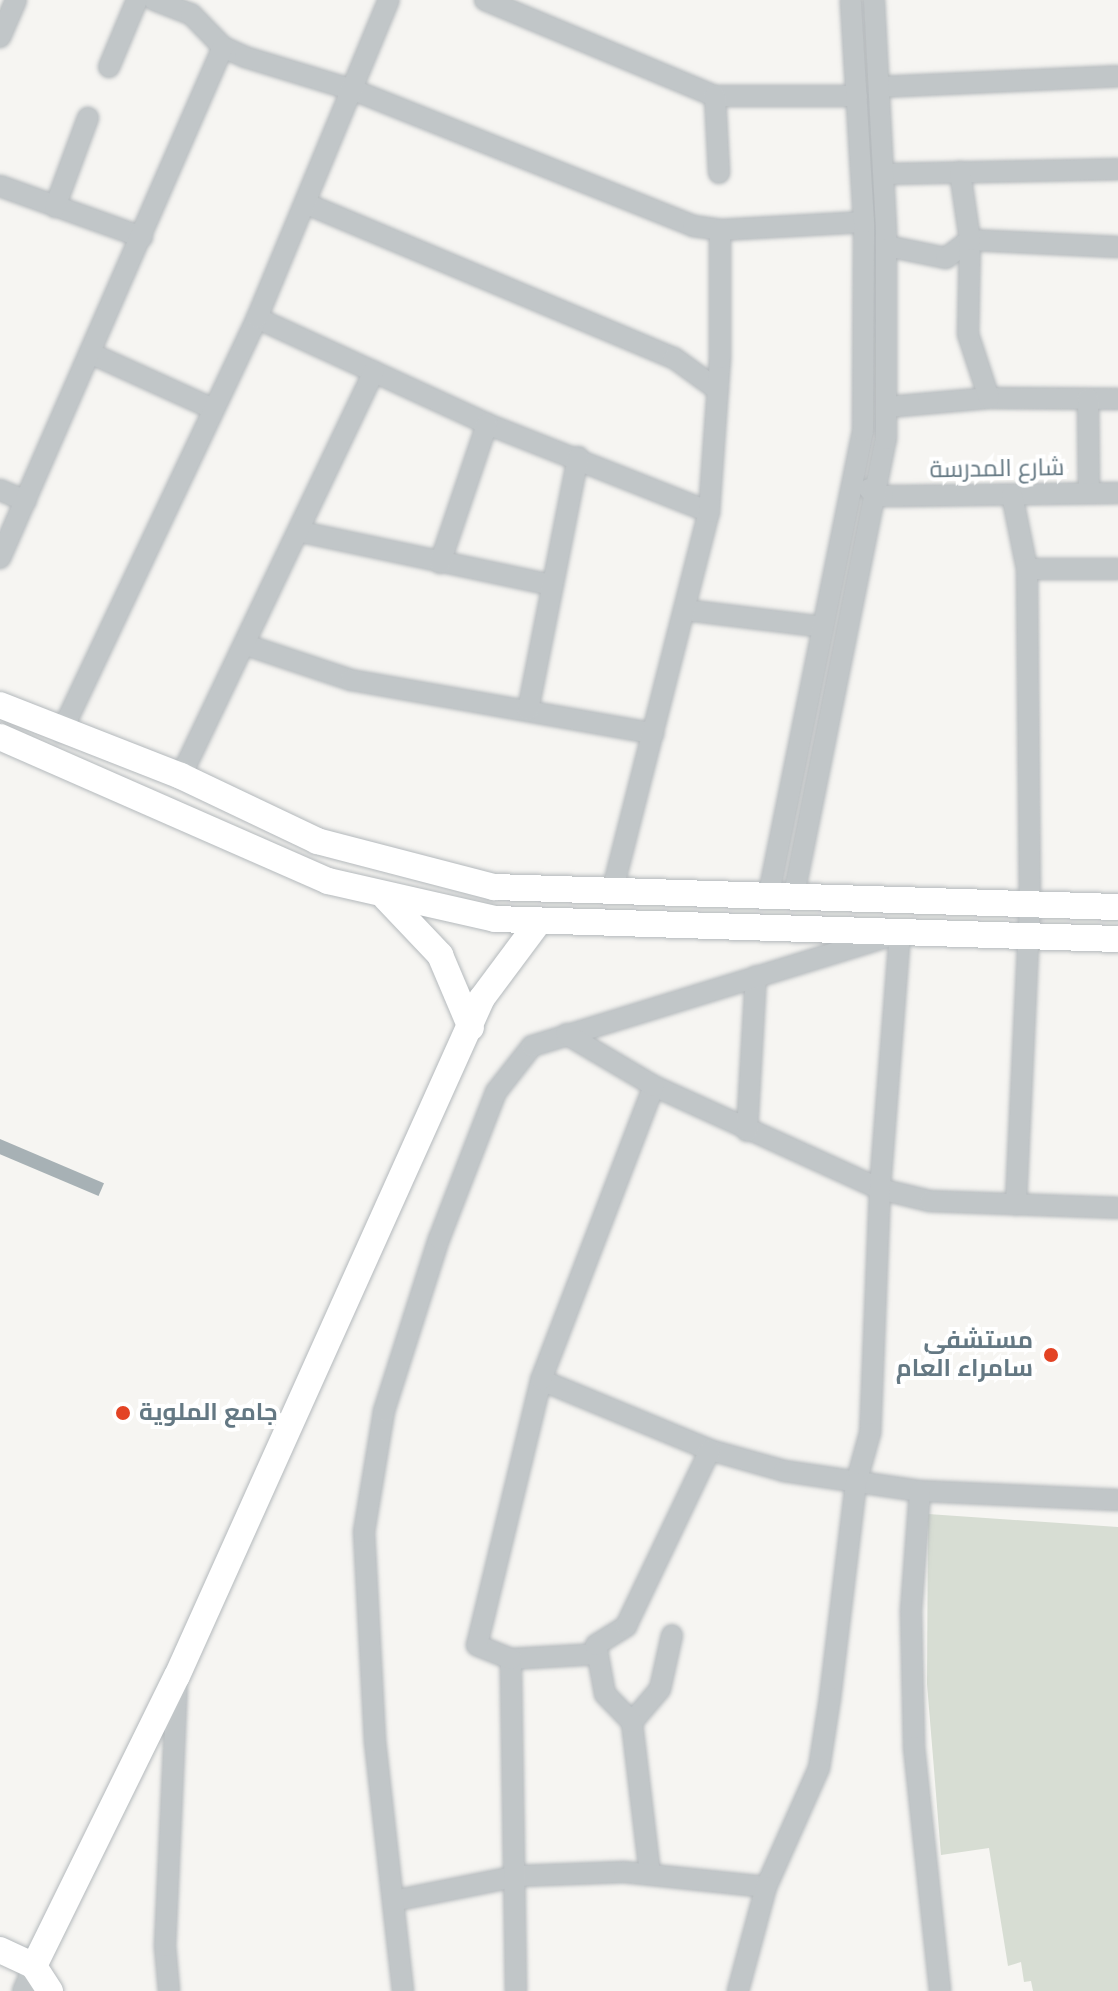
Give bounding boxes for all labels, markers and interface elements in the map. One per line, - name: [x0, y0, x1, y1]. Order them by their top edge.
- street label: شارع المدرسة: [929, 453, 1065, 485]
- place label: مستشفى سامراء العام: [896, 1327, 1033, 1383]
- marker: مستشفى سامراء العام: [1040, 1344, 1062, 1366]
- place label: جامع الملوية: [139, 1399, 278, 1427]
- marker: جامع الملوية: [114, 1404, 132, 1422]

